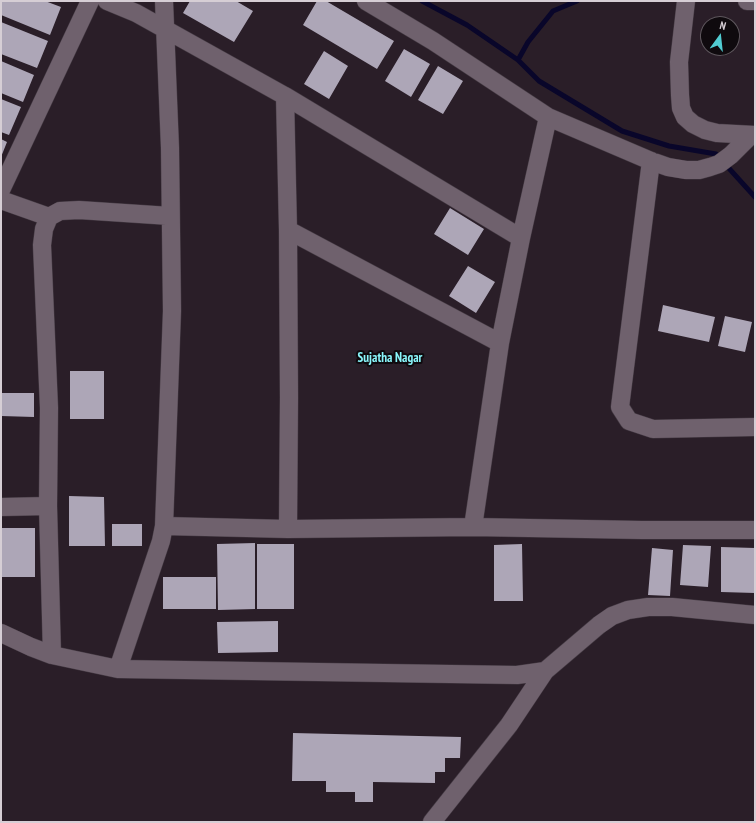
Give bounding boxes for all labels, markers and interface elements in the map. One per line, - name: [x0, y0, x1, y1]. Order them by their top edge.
- north arrow: [700, 16, 740, 56]
- text: N: [718, 18, 728, 33]
- district label: Sujatha Nagar: [358, 350, 422, 366]

